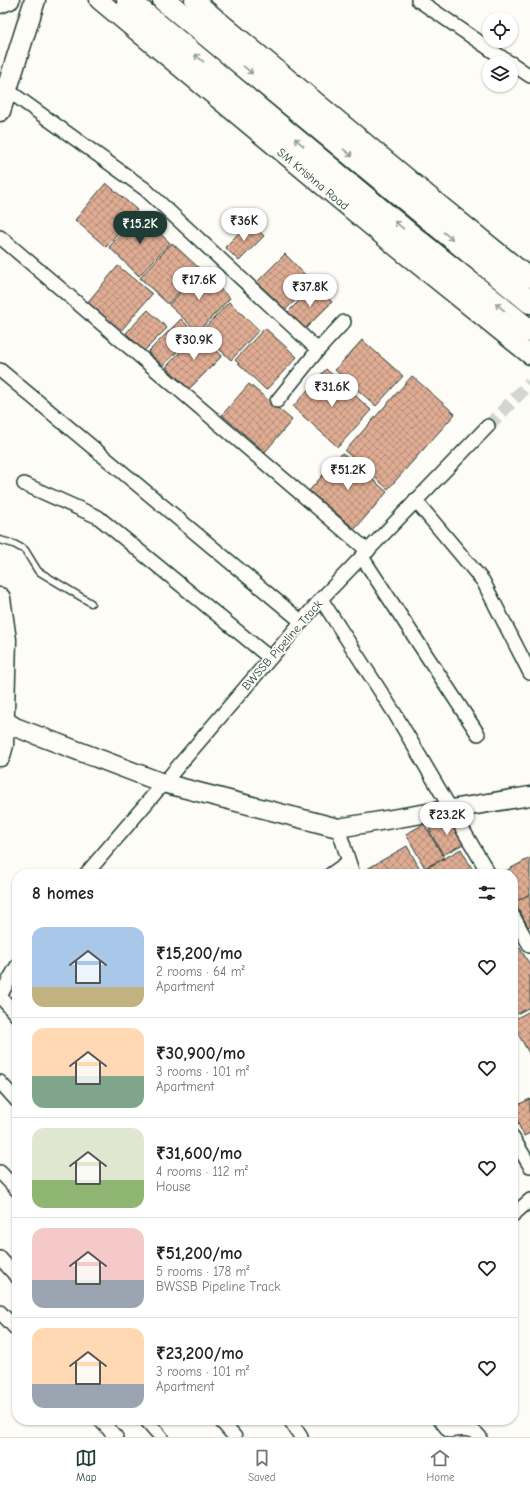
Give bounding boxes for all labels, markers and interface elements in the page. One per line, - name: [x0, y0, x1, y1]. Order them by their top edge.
- map controls: [482, 12, 518, 92]
- button: locate: [482, 12, 518, 48]
- one-way arrow: [193, 54, 204, 63]
- button: layers: [482, 56, 518, 92]
- one-way arrow: [242, 65, 253, 74]
- one-way arrow: [293, 137, 304, 146]
- street label: SM Krishna Road: [274, 145, 352, 213]
- one-way arrow: [342, 148, 353, 157]
- pin: ₹36K: [220, 208, 268, 242]
- pin: ₹15.2K: [107, 211, 173, 245]
- text: ₹36K: [230, 213, 258, 228]
- text: ₹15.2K: [122, 216, 158, 231]
- one-way arrow: [393, 220, 404, 229]
- one-way arrow: [442, 231, 453, 240]
- pin: ₹17.6K: [166, 267, 232, 301]
- text: ₹17.6K: [182, 272, 216, 287]
- pin: ₹37.8K: [277, 274, 343, 308]
- text: ₹37.8K: [292, 279, 328, 294]
- one-way arrow: [494, 302, 505, 311]
- pin: ₹30.9K: [161, 327, 227, 361]
- text: ₹30.9K: [175, 332, 213, 347]
- pin: ₹31.6K: [299, 374, 365, 408]
- text: ₹31.6K: [314, 379, 350, 394]
- pin: ₹51.2K: [315, 457, 381, 491]
- text: ₹51.2K: [330, 462, 366, 477]
- street label: BWSSB Pipeline Track: [239, 597, 325, 693]
- pin: ₹23.2K: [414, 802, 480, 836]
- text: ₹23.2K: [429, 807, 465, 822]
- icon: filters: [476, 882, 498, 904]
- text: 8 homes: [32, 884, 94, 903]
- icon: home: [64, 943, 112, 991]
- text: ₹15,200/mo: [156, 944, 242, 963]
- icon: heart: [476, 956, 498, 978]
- text: 2 rooms · 64 m²: [156, 964, 245, 979]
- text: Apartment: [156, 979, 214, 994]
- icon: home: [64, 1044, 112, 1092]
- text: ₹30,900/mo: [156, 1044, 245, 1063]
- icon: heart: [476, 1057, 498, 1079]
- text: 3 rooms · 101 m²: [156, 1064, 249, 1079]
- text: Apartment: [156, 1079, 214, 1094]
- icon: home: [64, 1144, 112, 1192]
- text: ₹31,600/mo: [156, 1144, 242, 1163]
- icon: heart: [476, 1157, 498, 1179]
- text: 4 rooms · 112 m²: [156, 1164, 248, 1179]
- text: House: [156, 1179, 191, 1194]
- icon: home: [64, 1244, 112, 1292]
- text: ₹51,200/mo: [156, 1244, 242, 1263]
- icon: heart: [476, 1257, 498, 1279]
- text: 5 rooms · 178 m²: [156, 1264, 249, 1279]
- text: BWSSB Pipeline Track: [156, 1279, 281, 1294]
- icon: home: [64, 1344, 112, 1392]
- text: ₹23,200/mo: [156, 1344, 244, 1363]
- icon: heart: [476, 1357, 498, 1379]
- text: 3 rooms · 101 m²: [156, 1364, 249, 1379]
- text: Apartment: [156, 1379, 214, 1394]
- tab: Map: [75, 1447, 97, 1484]
- tab: Saved: [248, 1447, 276, 1484]
- tab: Home: [426, 1447, 455, 1484]

